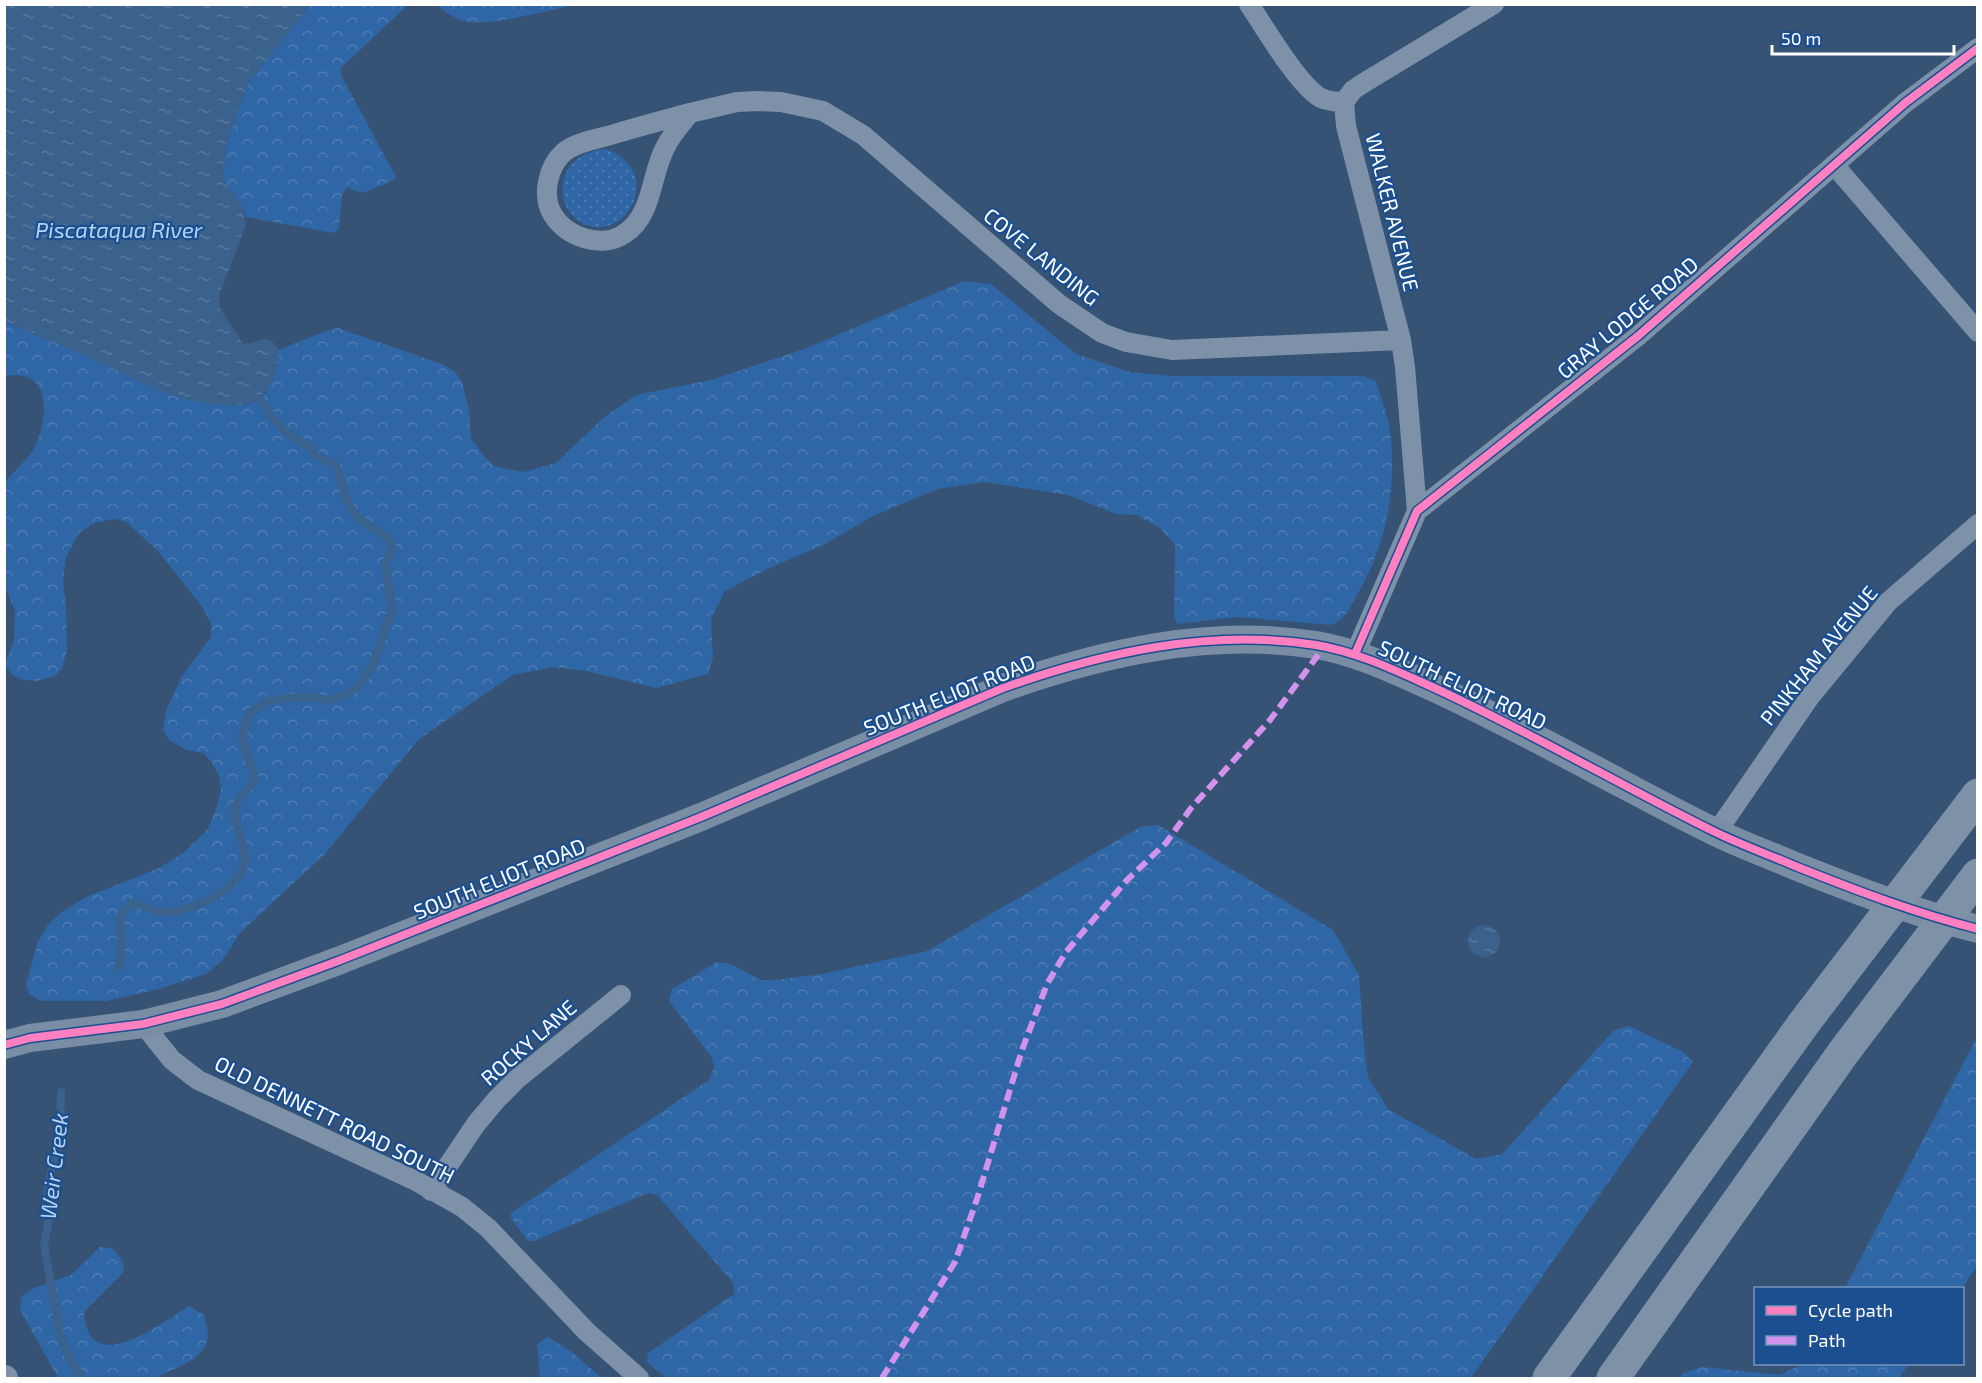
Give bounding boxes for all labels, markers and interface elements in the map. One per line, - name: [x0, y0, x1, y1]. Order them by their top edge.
- scale bar: [1772, 18, 1954, 56]
- text: 50 m: [1781, 27, 1821, 49]
- street label: WALKER AVENUE: [1361, 130, 1425, 294]
- street label: COVE LANDING: [979, 202, 1105, 310]
- water label: Piscataqua River: [35, 216, 204, 242]
- street label: GRAY LODGE ROAD: [1551, 251, 1703, 383]
- street label: PINKHAM AVENUE: [1754, 580, 1882, 730]
- street label: SOUTH ELIOT ROAD: [1375, 634, 1551, 734]
- street label: SOUTH ELIOT ROAD: [860, 648, 1038, 740]
- street label: SOUTH ELIOT ROAD: [410, 832, 588, 924]
- street label: ROCKY LANE: [475, 994, 581, 1090]
- street label: OLD DENNETT ROAD SOUTH: [211, 1050, 459, 1188]
- water label: Weir Creek: [34, 1111, 72, 1221]
- legend: [1754, 1287, 1964, 1365]
- text: Cycle path: [1808, 1299, 1893, 1321]
- text: Path: [1808, 1329, 1846, 1351]

